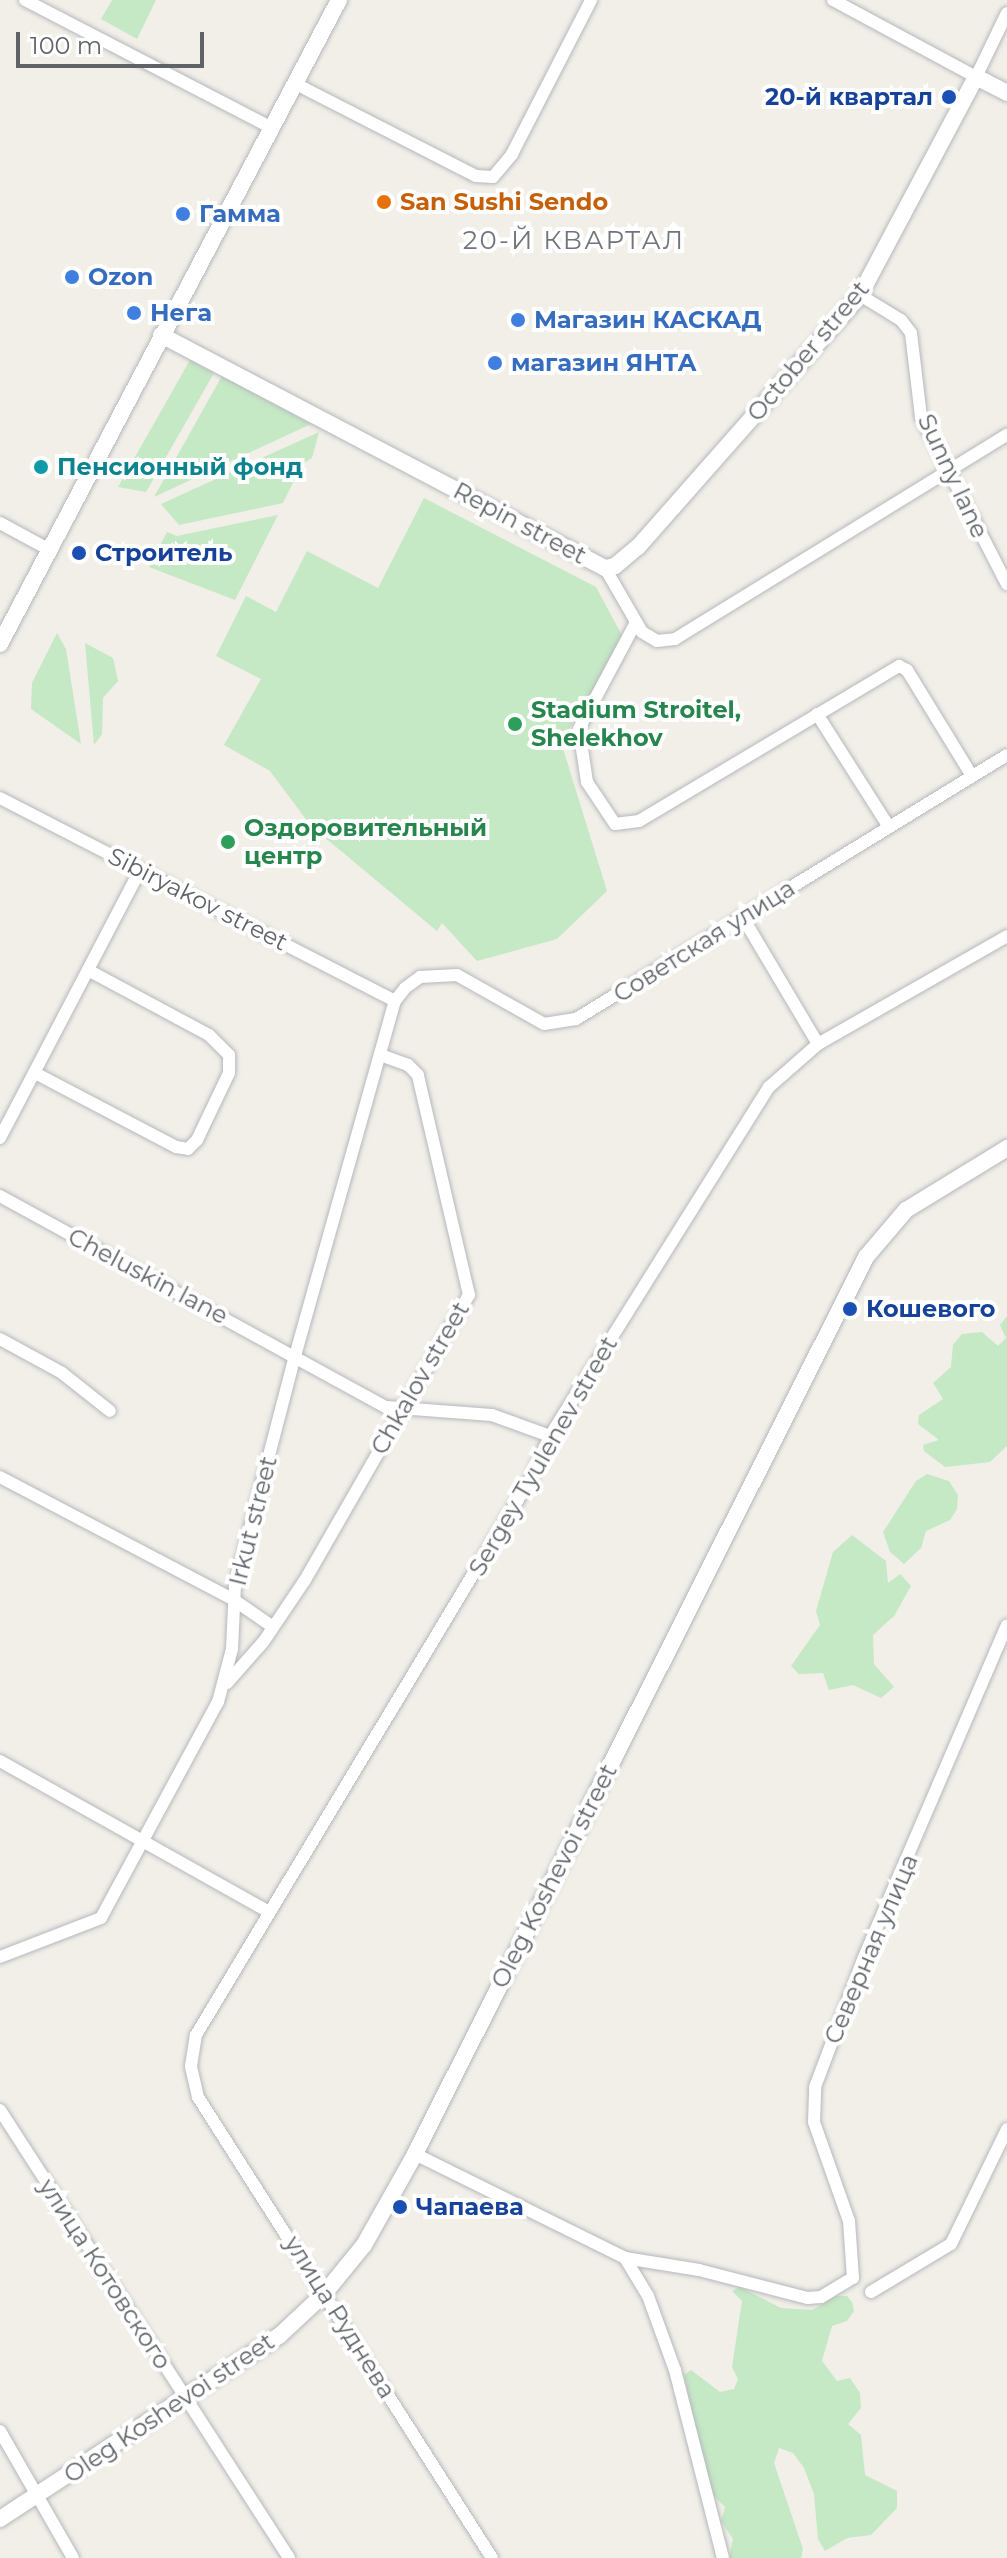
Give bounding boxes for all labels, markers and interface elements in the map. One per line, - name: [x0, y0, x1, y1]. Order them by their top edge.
- scale bar: [20, 16, 208, 66]
- text: 100 m: [30, 31, 102, 60]
- place label: 20-й квартал: [765, 83, 933, 111]
- marker: 20-й квартал: [940, 88, 958, 106]
- place label: San Sushi Sendo: [400, 188, 608, 216]
- marker: San Sushi Sendo: [375, 193, 393, 211]
- place label: Гамма: [199, 200, 281, 228]
- marker: Гамма: [174, 205, 192, 223]
- district label: 20-Й КВАРТАЛ: [463, 225, 685, 257]
- place label: Ozon: [88, 263, 153, 291]
- marker: Ozon: [63, 268, 81, 286]
- street label: October street: [741, 275, 875, 427]
- place label: Нега: [150, 299, 212, 327]
- marker: Нега: [125, 304, 143, 322]
- place label: Магазин КАСКАД: [534, 306, 762, 334]
- marker: Магазин КАСКАД: [509, 311, 527, 329]
- place label: магазин ЯНТА: [511, 349, 697, 377]
- marker: магазин ЯНТА: [486, 354, 504, 372]
- street label: Sunny lane: [912, 409, 994, 543]
- place label: Пенсионный фонд: [57, 453, 303, 481]
- marker: Пенсионный фонд: [32, 458, 50, 476]
- street label: Repin street: [449, 476, 591, 570]
- place label: Строитель: [95, 539, 232, 567]
- marker: Строитель: [70, 544, 88, 562]
- place label: Stadium Stroitel, Shelekhov: [531, 696, 741, 752]
- marker: Stadium Stroitel, Shelekhov: [506, 715, 524, 733]
- place label: Оздоровительный центр: [244, 814, 487, 870]
- marker: Оздоровительный центр: [219, 833, 237, 851]
- street label: Sibiryakov street: [103, 841, 293, 957]
- street label: Советская улица: [608, 874, 800, 1008]
- street label: Cheluskin lane: [63, 1222, 233, 1330]
- place label: Кошевого: [866, 1295, 995, 1323]
- street label: Chkalov street: [365, 1297, 475, 1459]
- marker: Кошевого: [841, 1300, 859, 1318]
- street label: Sergey Tyulenev street: [463, 1331, 623, 1581]
- street label: Irkut street: [223, 1453, 283, 1589]
- street label: Oleg Koshevoi street: [485, 1759, 623, 1993]
- street label: Северная улица: [818, 1850, 924, 2048]
- street label: улица Котовского: [33, 2173, 177, 2375]
- place label: Чапаева: [416, 2193, 524, 2221]
- marker: Чапаева: [391, 2198, 409, 2216]
- street label: улица Руднева: [278, 2230, 402, 2404]
- street label: Oleg Koshevoi street: [58, 2327, 280, 2489]

